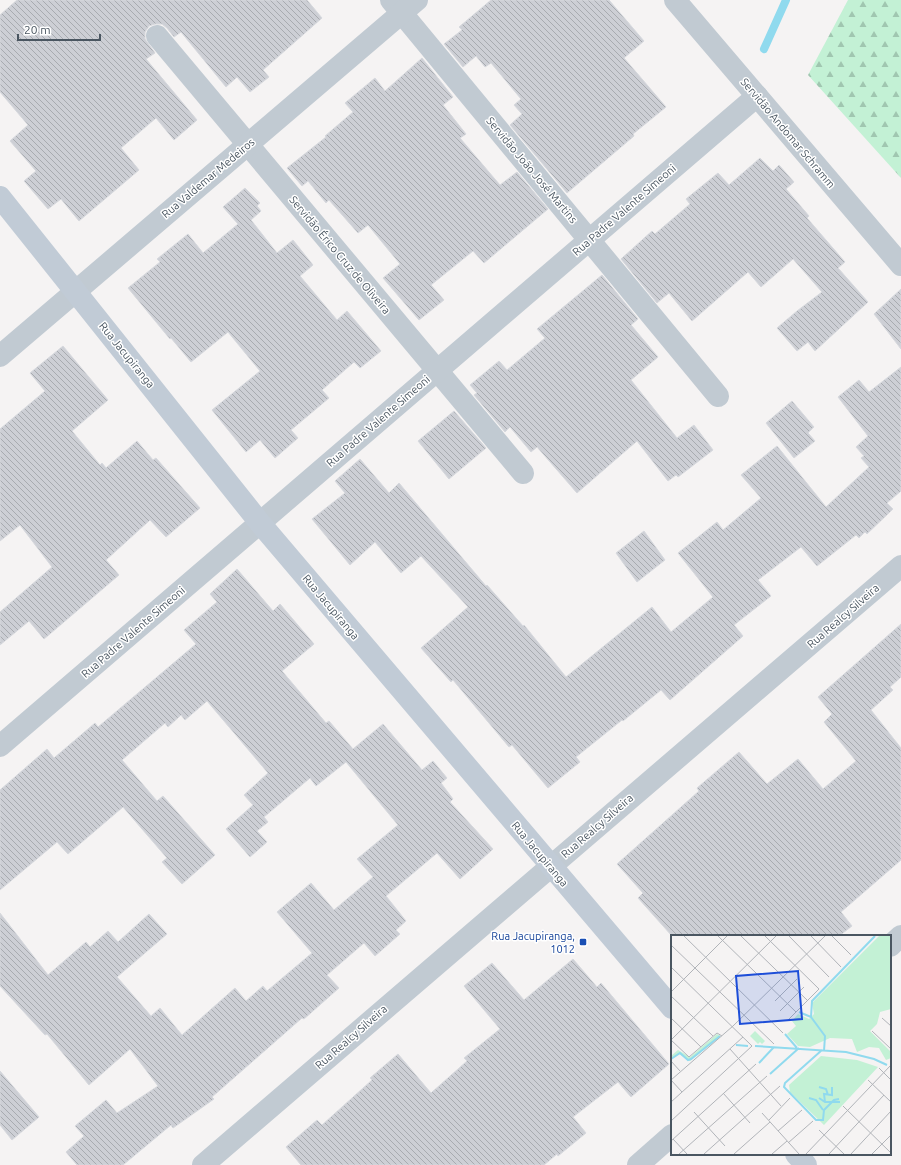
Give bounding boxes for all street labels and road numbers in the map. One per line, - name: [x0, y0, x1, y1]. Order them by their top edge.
- street label: Servidão Andomar Schramm: [739, 76, 837, 190]
- street label: Servidão João José Martins: [484, 115, 580, 226]
- street label: Rua Valdemar Medeiros: [159, 136, 257, 220]
- street label: Rua Padre Valente Simeoni: [570, 162, 678, 258]
- street label: Servidão Érico Cruz de Oliveira: [287, 193, 394, 316]
- street label: Rua Jacupiranga: [97, 320, 157, 390]
- street label: Rua Padre Valente Simeoni: [324, 373, 432, 469]
- street label: Rua Jacupiranga: [300, 572, 362, 642]
- street label: Rua Realcy Silveira: [805, 582, 881, 650]
- street label: Rua Padre Valente Simeoni: [79, 584, 187, 680]
- street label: Rua Realcy Silveira: [559, 792, 635, 860]
- street label: Rua Jacupiranga: [509, 819, 571, 889]
- street label: Rua Realcy Silveira: [313, 1003, 389, 1071]

